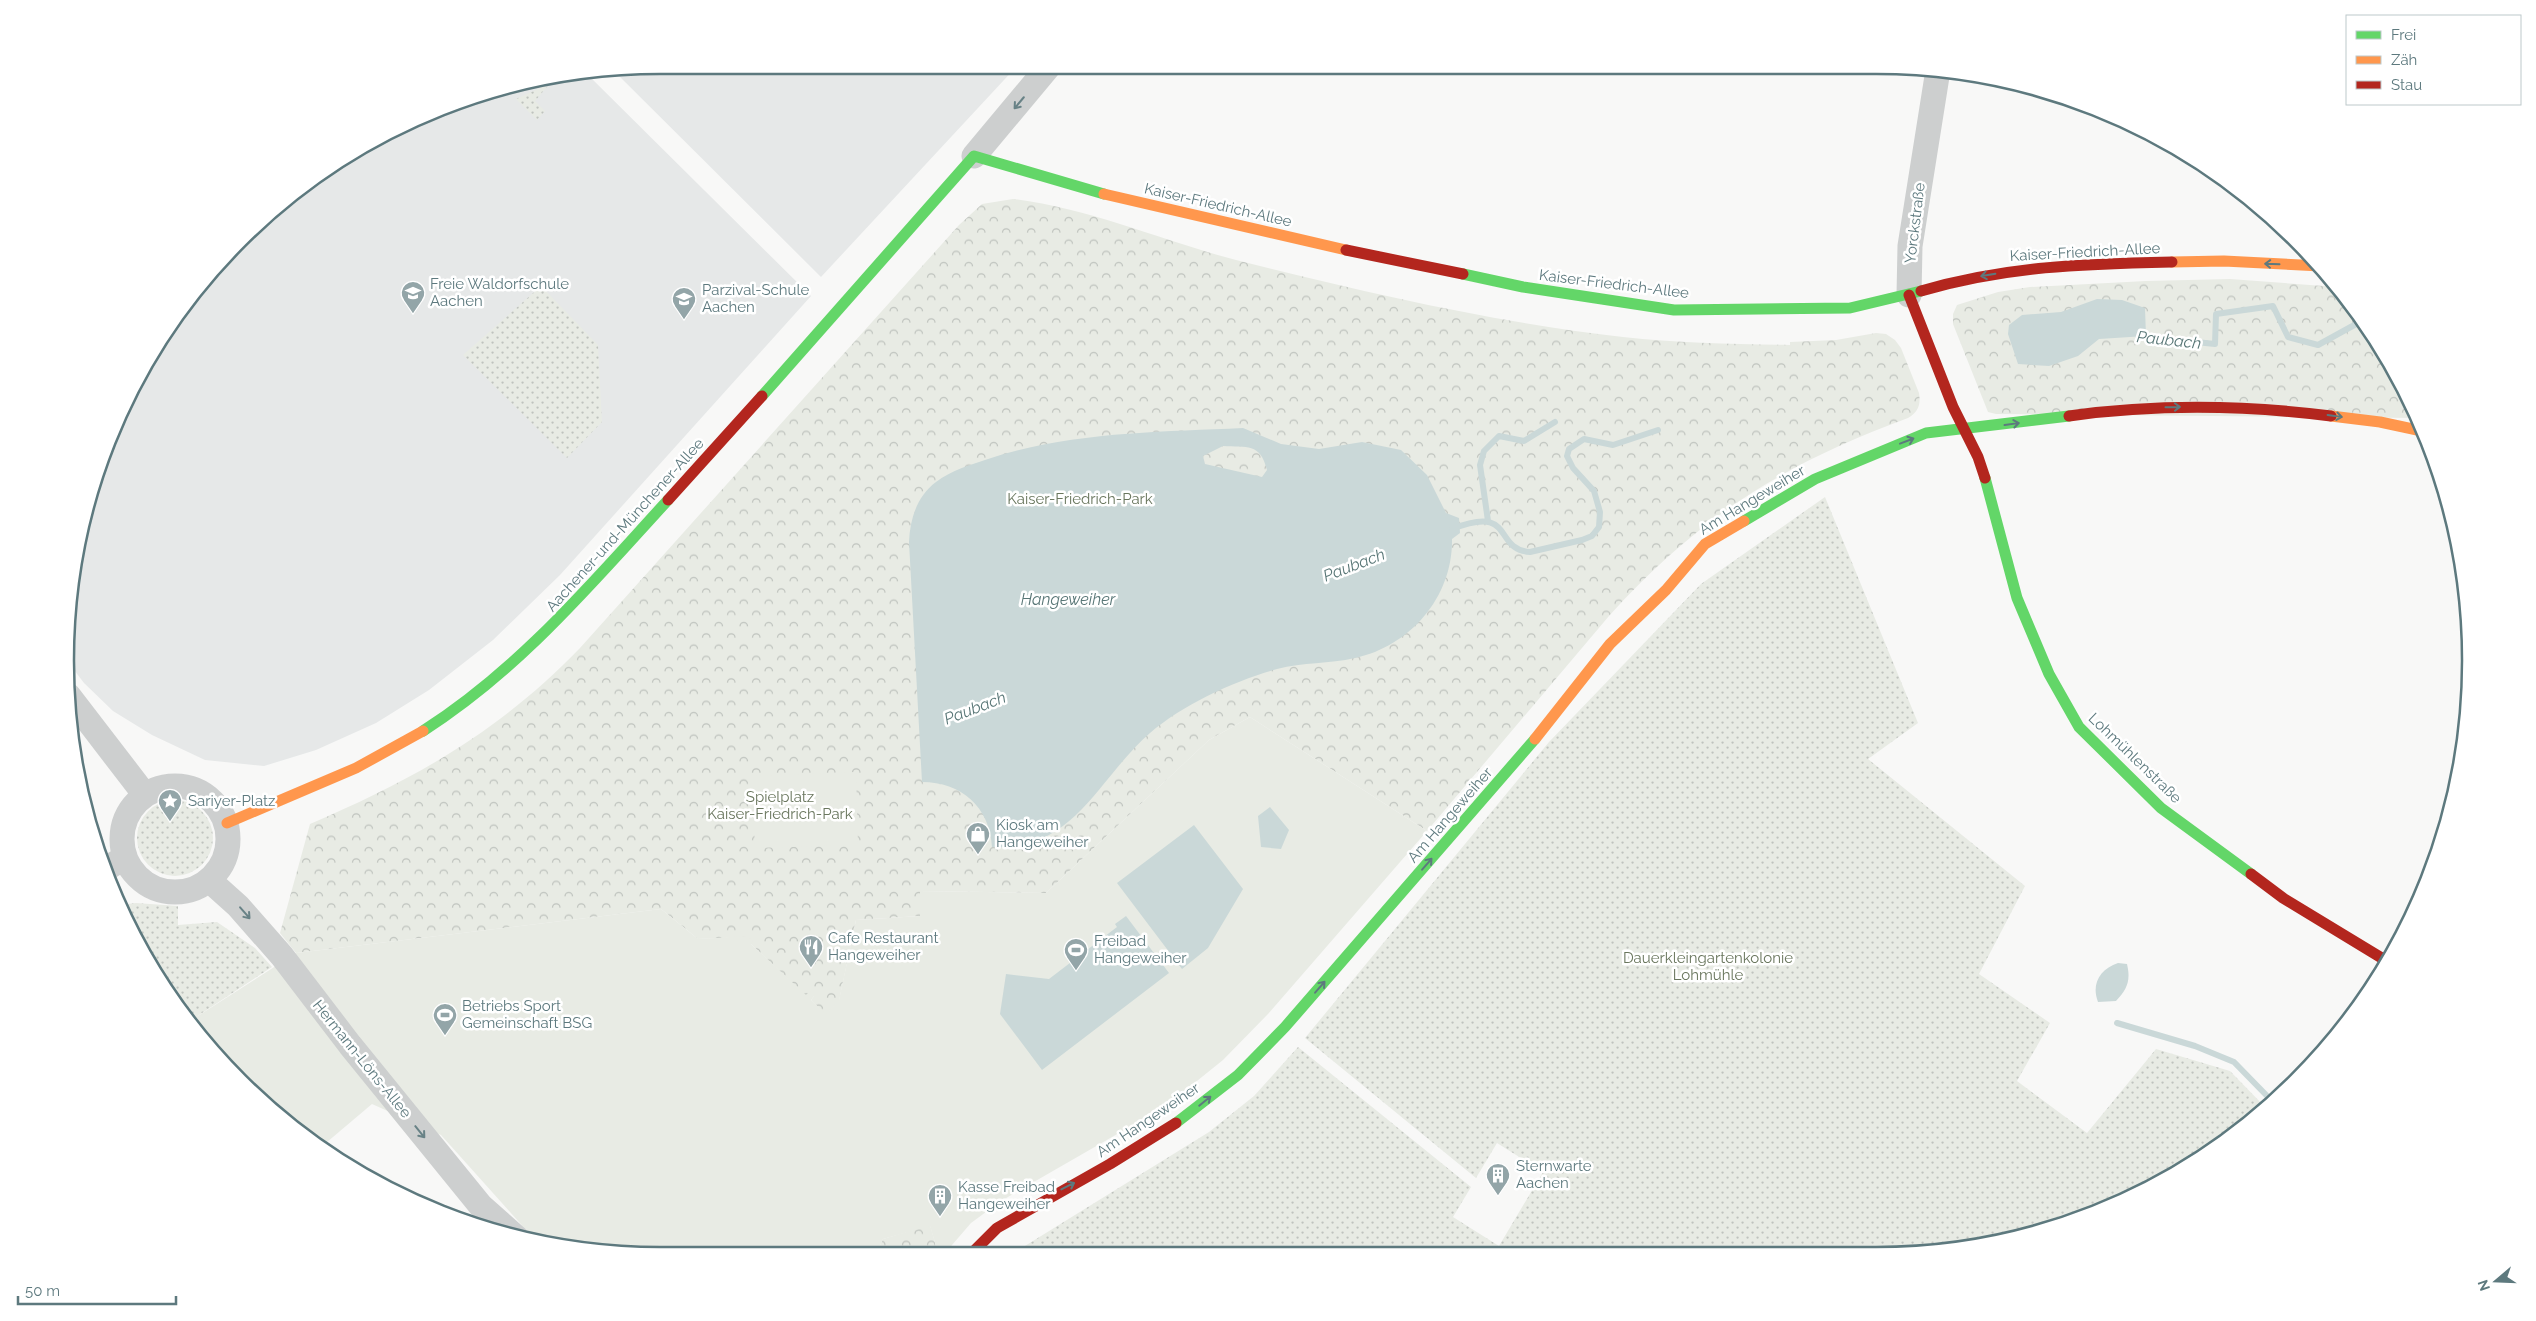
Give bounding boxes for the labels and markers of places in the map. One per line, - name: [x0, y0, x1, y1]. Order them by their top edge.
- place label: Freie Waldorfschule Aachen: [430, 275, 569, 310]
- school or university icon: Freie Waldorfschule Aachen: [400, 280, 426, 314]
- place label: Parzival-Schule Aachen: [702, 281, 810, 316]
- school or university icon: Parzival-Schule Aachen: [671, 286, 697, 320]
- place icon: Sariyer-Platz: [157, 788, 183, 822]
- place label: Sariyer-Platz: [188, 792, 275, 810]
- place label: Kiosk am Hangeweiher: [996, 816, 1089, 851]
- shop icon: Kiosk am Hangeweiher: [965, 821, 991, 855]
- place label: Cafe Restaurant Hangeweiher: [828, 929, 939, 964]
- place label: Freibad Hangeweiher: [1094, 932, 1187, 967]
- restaurant icon: Cafe Restaurant Hangeweiher: [798, 934, 824, 968]
- sports icon: Freibad Hangeweiher: [1063, 937, 1089, 971]
- place label: Betriebs Sport Gemeinschaft BSG: [462, 997, 592, 1032]
- sports icon: Betriebs Sport Gemeinschaft BSG: [432, 1002, 458, 1036]
- place label: Sternwarte Aachen: [1516, 1157, 1592, 1192]
- building icon: Sternwarte Aachen: [1485, 1162, 1511, 1196]
- place label: Kasse Freibad Hangeweiher: [958, 1178, 1055, 1213]
- building icon: Kasse Freibad Hangeweiher: [927, 1183, 953, 1217]

